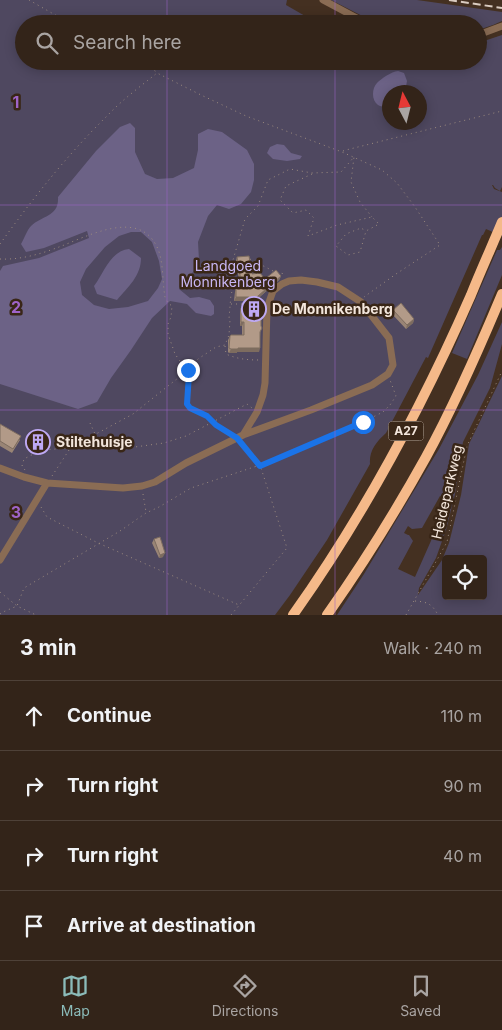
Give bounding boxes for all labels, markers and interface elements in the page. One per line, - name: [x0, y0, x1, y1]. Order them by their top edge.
- search box: [15, 15, 487, 70]
- icon: search: [33, 29, 61, 57]
- text: Search here: [73, 31, 182, 54]
- north arrow: [382, 85, 427, 130]
- text: 1: [13, 92, 19, 112]
- park label: Landgoed Monnikenberg: [180, 257, 276, 290]
- building icon: De Monnikenberg: [241, 296, 267, 322]
- text: 2: [11, 297, 21, 317]
- place label: De Monnikenberg: [272, 300, 393, 317]
- route end: [177, 359, 200, 382]
- route start: [352, 411, 375, 434]
- road number: A27: [388, 422, 424, 441]
- building icon: Stiltehuisje: [25, 429, 51, 455]
- place label: Stiltehuisje: [56, 433, 133, 450]
- street label: Heideparkweg: [427, 443, 466, 541]
- text: 3: [11, 502, 21, 522]
- map controls: [442, 555, 487, 600]
- button: locate: [442, 555, 487, 600]
- text: 3 min: [20, 635, 76, 660]
- text: Walk · 240 m: [383, 638, 482, 658]
- icon: ahead: [20, 702, 48, 730]
- text: Continue: [67, 704, 152, 727]
- text: 110 m: [440, 706, 482, 726]
- icon: right: [20, 772, 48, 800]
- text: Turn right: [67, 774, 158, 797]
- text: 90 m: [443, 776, 482, 796]
- icon: right: [20, 842, 48, 870]
- text: Turn right: [67, 844, 158, 867]
- text: 40 m: [443, 846, 482, 866]
- icon: arrive: [20, 912, 48, 940]
- text: Arrive at destination: [67, 914, 256, 937]
- tab: Map: [61, 972, 90, 1019]
- tab: Directions: [212, 972, 278, 1019]
- tab: Saved: [400, 972, 441, 1019]

